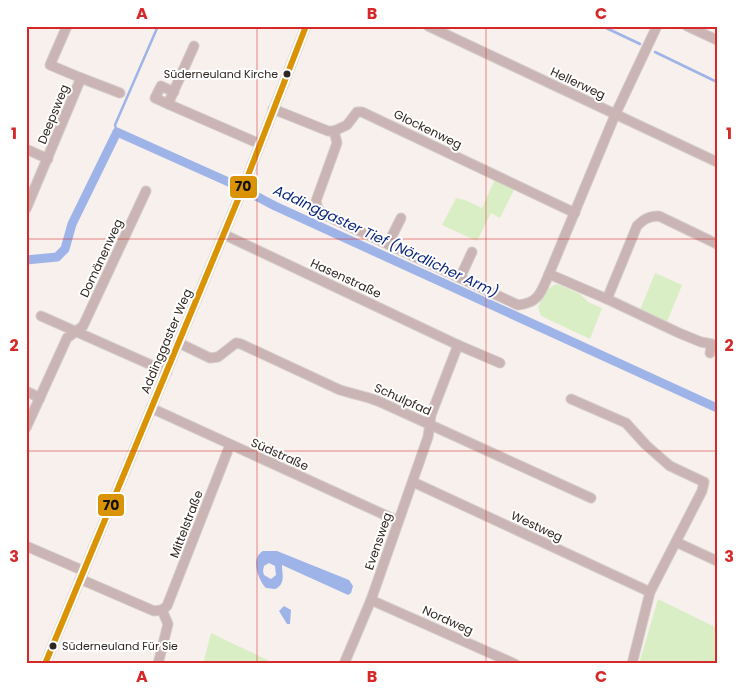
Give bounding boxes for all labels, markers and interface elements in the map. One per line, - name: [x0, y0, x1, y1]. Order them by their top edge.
- text: A: [136, 2, 148, 25]
- text: B: [367, 2, 377, 25]
- text: C: [595, 2, 607, 25]
- street label: Hellerweg: [548, 63, 608, 103]
- place label: Süderneuland Kirche: [164, 66, 278, 82]
- marker: Süderneuland Kirche: [282, 69, 292, 79]
- street label: Deepsweg: [33, 82, 73, 146]
- street label: Glockenweg: [391, 105, 465, 153]
- text: 1: [11, 122, 17, 145]
- text: 1: [726, 122, 732, 145]
- line badge: 70: [229, 175, 258, 199]
- text: 70: [235, 176, 251, 196]
- water label: Addinggaster Tief (Nördlicher Arm): [269, 180, 502, 302]
- street label: Domänenweg: [75, 216, 127, 300]
- street label: Hasenstraße: [308, 254, 384, 302]
- street label: Addinggaster Weg: [136, 286, 196, 396]
- text: 2: [9, 334, 19, 357]
- text: 2: [724, 334, 734, 357]
- street label: Schulpfad: [372, 379, 434, 419]
- street label: Südstraße: [248, 434, 312, 474]
- street label: Mittelstraße: [165, 488, 207, 560]
- line badge: 70: [97, 493, 125, 517]
- text: 70: [103, 495, 119, 515]
- street label: Westweg: [508, 507, 566, 545]
- street label: Evensweg: [360, 510, 396, 572]
- text: 3: [9, 545, 19, 568]
- text: 3: [724, 545, 734, 568]
- street label: Nordweg: [420, 601, 476, 639]
- place label: Süderneuland Für Sie: [62, 638, 178, 654]
- marker: Süderneuland Für Sie: [48, 641, 58, 651]
- text: A: [136, 665, 148, 688]
- text: B: [367, 665, 377, 688]
- text: C: [595, 665, 607, 688]

